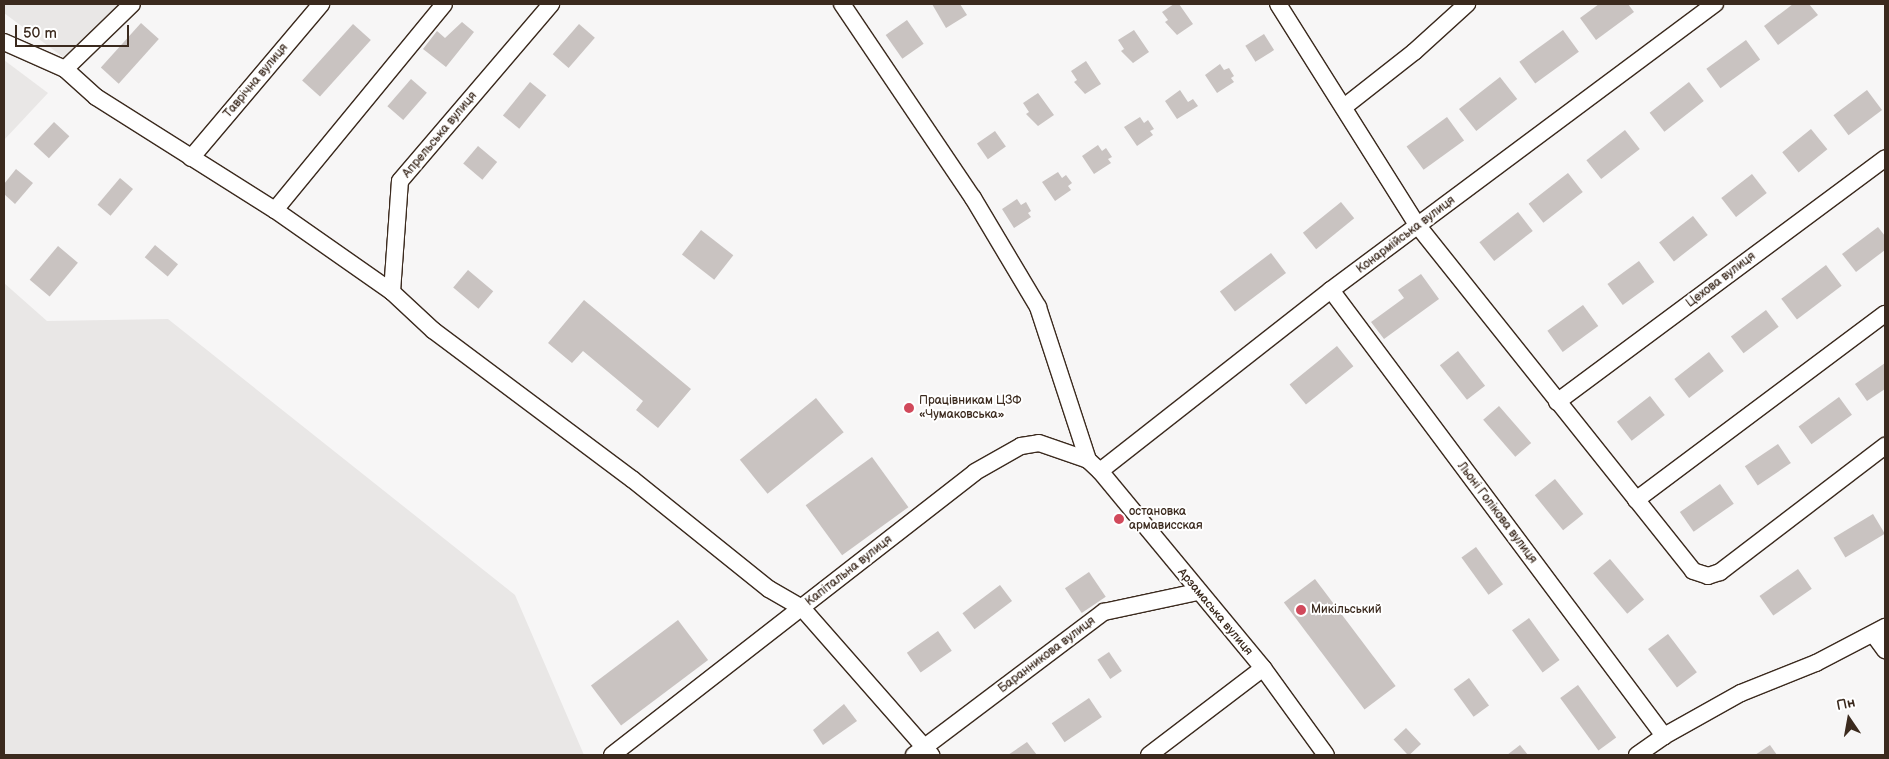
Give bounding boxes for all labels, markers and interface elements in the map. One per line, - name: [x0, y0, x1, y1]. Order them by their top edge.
- scale bar: [18, 15, 131, 47]
- text: 50 m: [23, 24, 57, 43]
- street label: Таврічна вулиця: [221, 41, 291, 121]
- street label: Апрельська вулиця: [400, 89, 480, 181]
- street label: Конармійська вулиця: [1354, 193, 1458, 277]
- street label: Цехова вулиця: [1683, 249, 1759, 311]
- place label: Працівникам ЦЗФ «Чумаковська»: [919, 394, 1022, 422]
- marker: Працівникам ЦЗФ «Чумаковська»: [903, 402, 915, 414]
- street label: Льоні Голікова вулиця: [1454, 459, 1540, 567]
- place label: остановка армависская: [1129, 505, 1203, 533]
- marker: остановка армависская: [1113, 513, 1125, 525]
- street label: Капітальна вулиця: [803, 533, 895, 609]
- street label: Арзамаська вулиця: [1174, 566, 1256, 658]
- place label: Микільський: [1311, 603, 1382, 617]
- marker: Микільський: [1295, 604, 1307, 616]
- street label: Баранникова вулиця: [996, 614, 1098, 696]
- north arrow: [1824, 694, 1874, 744]
- text: Пн: [1835, 694, 1857, 714]

